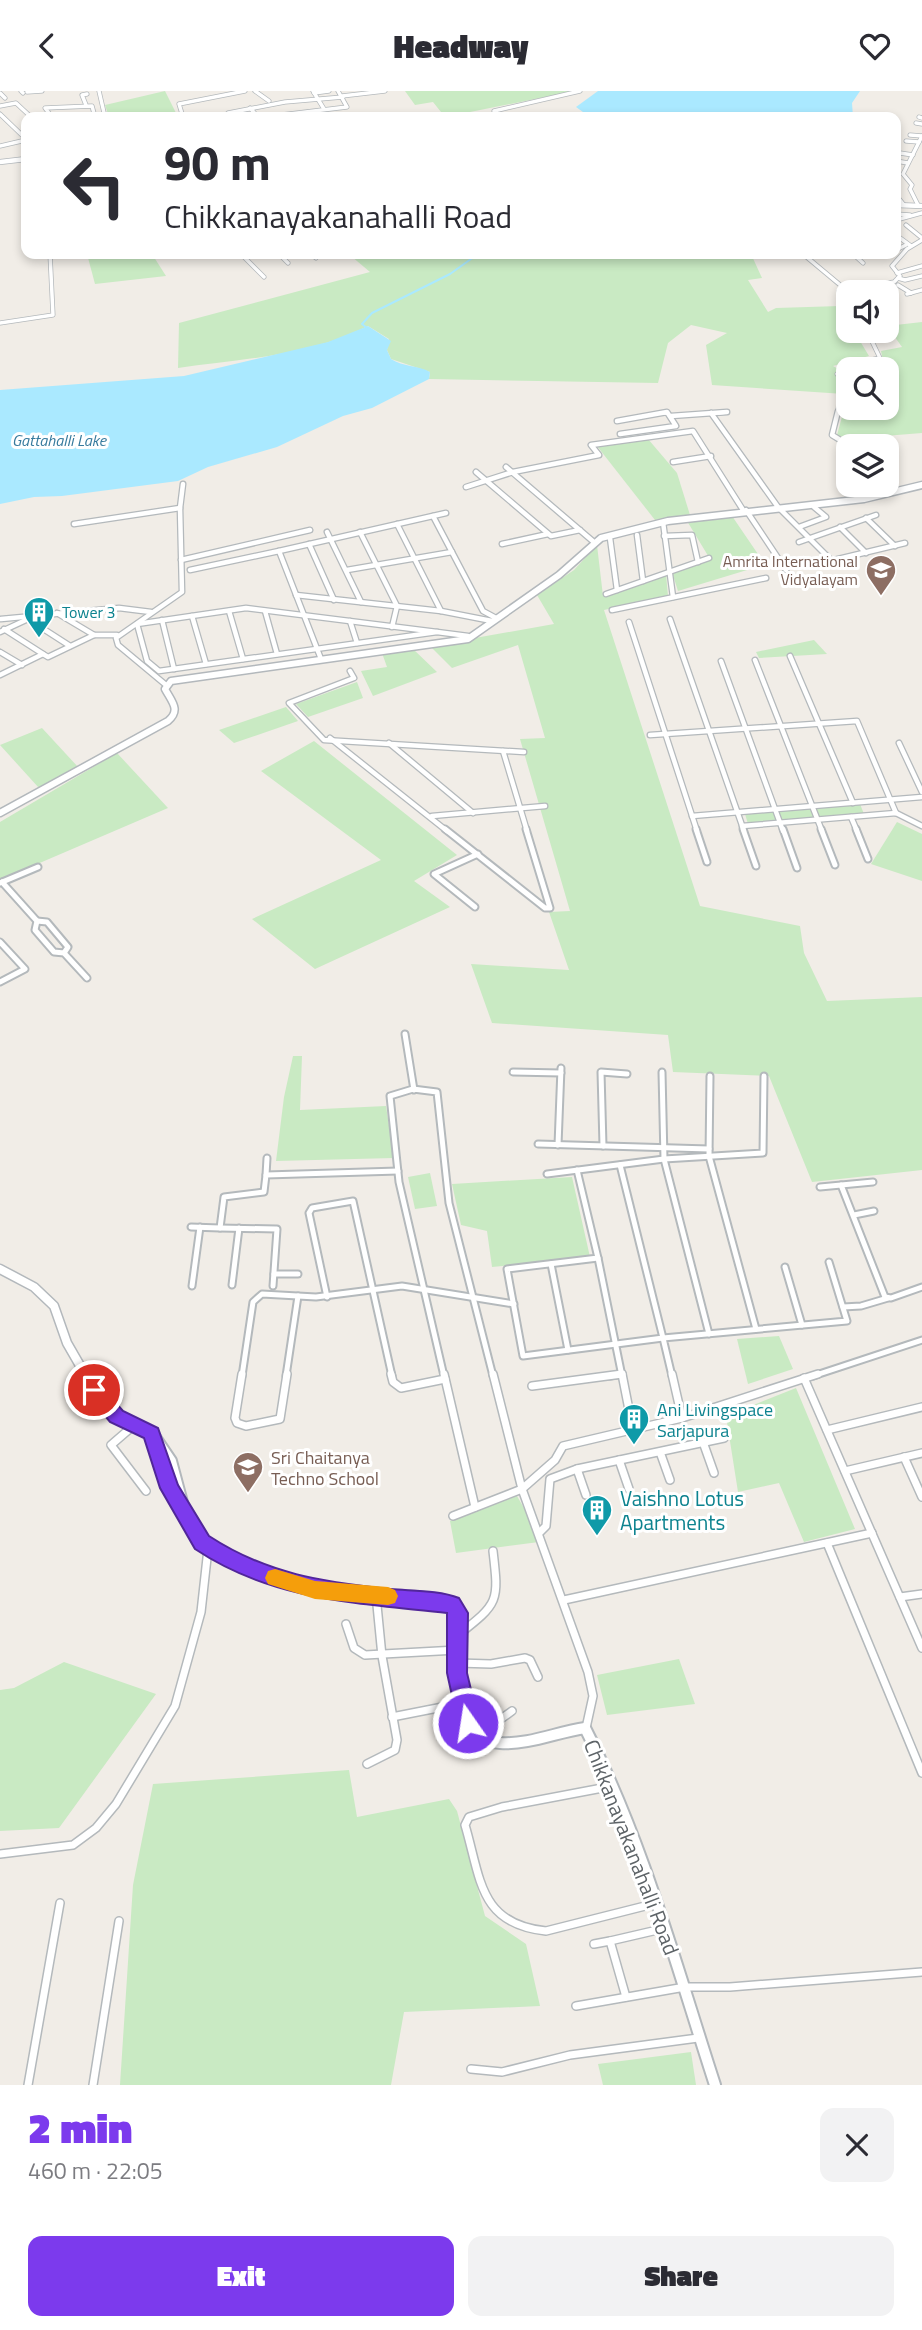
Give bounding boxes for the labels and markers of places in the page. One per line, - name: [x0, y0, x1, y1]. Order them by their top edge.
- place label: Amrita International Vidyalayam: [723, 549, 858, 591]
- school or university icon: Amrita International Vidyalayam: [864, 553, 898, 597]
- building icon: Tower 3: [22, 595, 56, 639]
- place label: Tower 3: [62, 600, 116, 624]
- pin: [64, 1360, 124, 1420]
- place label: Ani Livingspace Sarjapura: [657, 1396, 773, 1444]
- building icon: Ani Livingspace Sarjapura: [617, 1402, 651, 1446]
- place label: Sri Chaitanya Techno School: [271, 1444, 379, 1492]
- school or university icon: Sri Chaitanya Techno School: [231, 1450, 265, 1494]
- place label: Vaishno Lotus Apartments: [620, 1482, 744, 1538]
- building icon: Vaishno Lotus Apartments: [580, 1493, 614, 1537]

